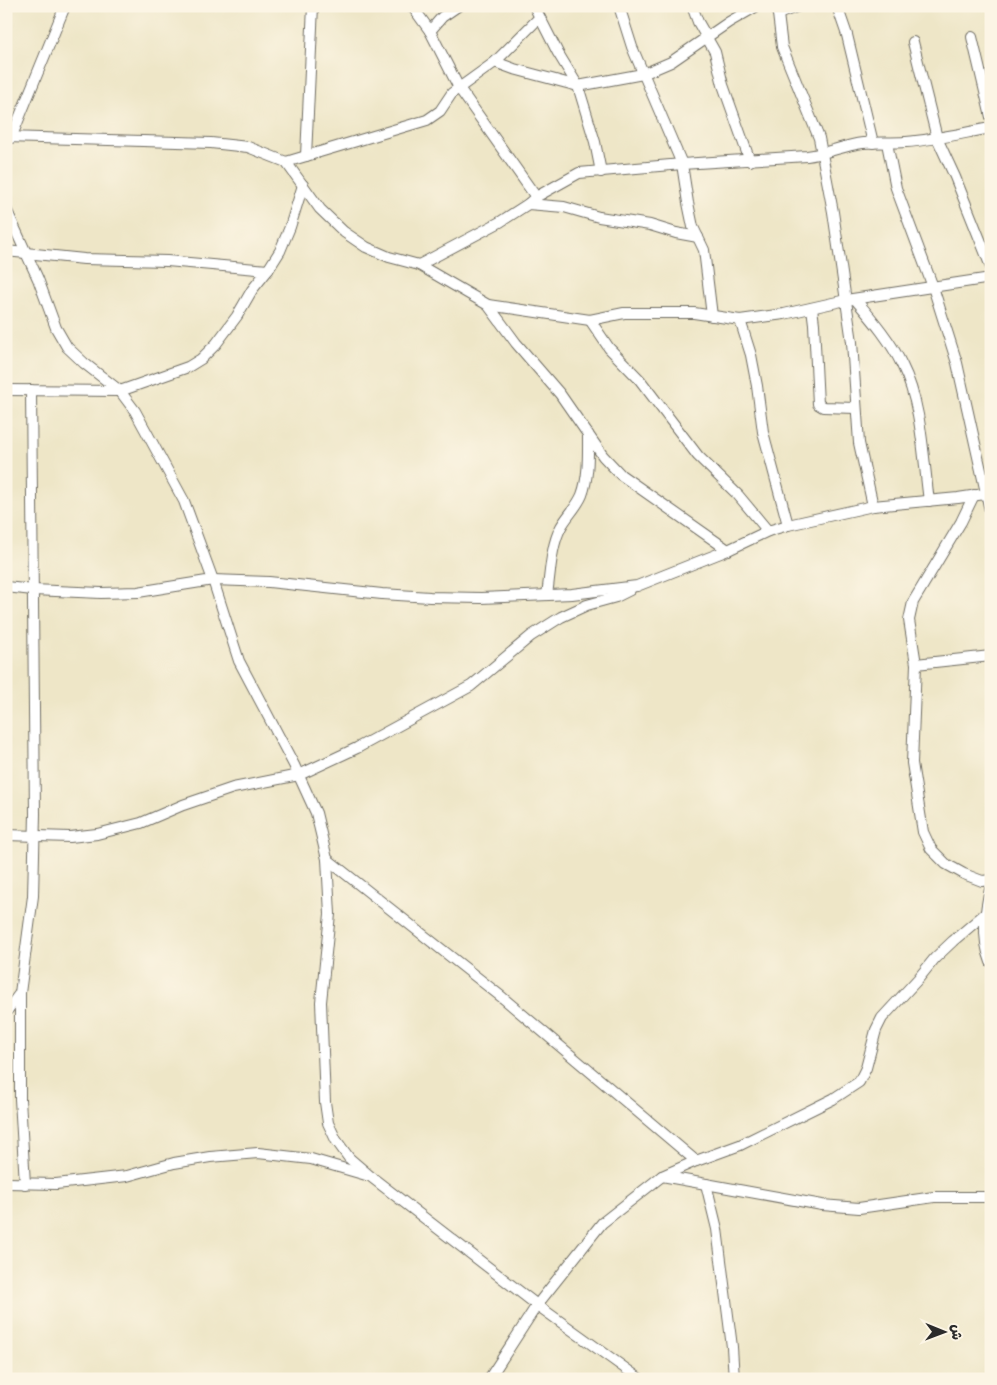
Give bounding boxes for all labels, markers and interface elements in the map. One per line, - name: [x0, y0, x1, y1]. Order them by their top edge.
- north arrow: [920, 1308, 970, 1358]
- text: ش: [946, 1324, 963, 1340]

